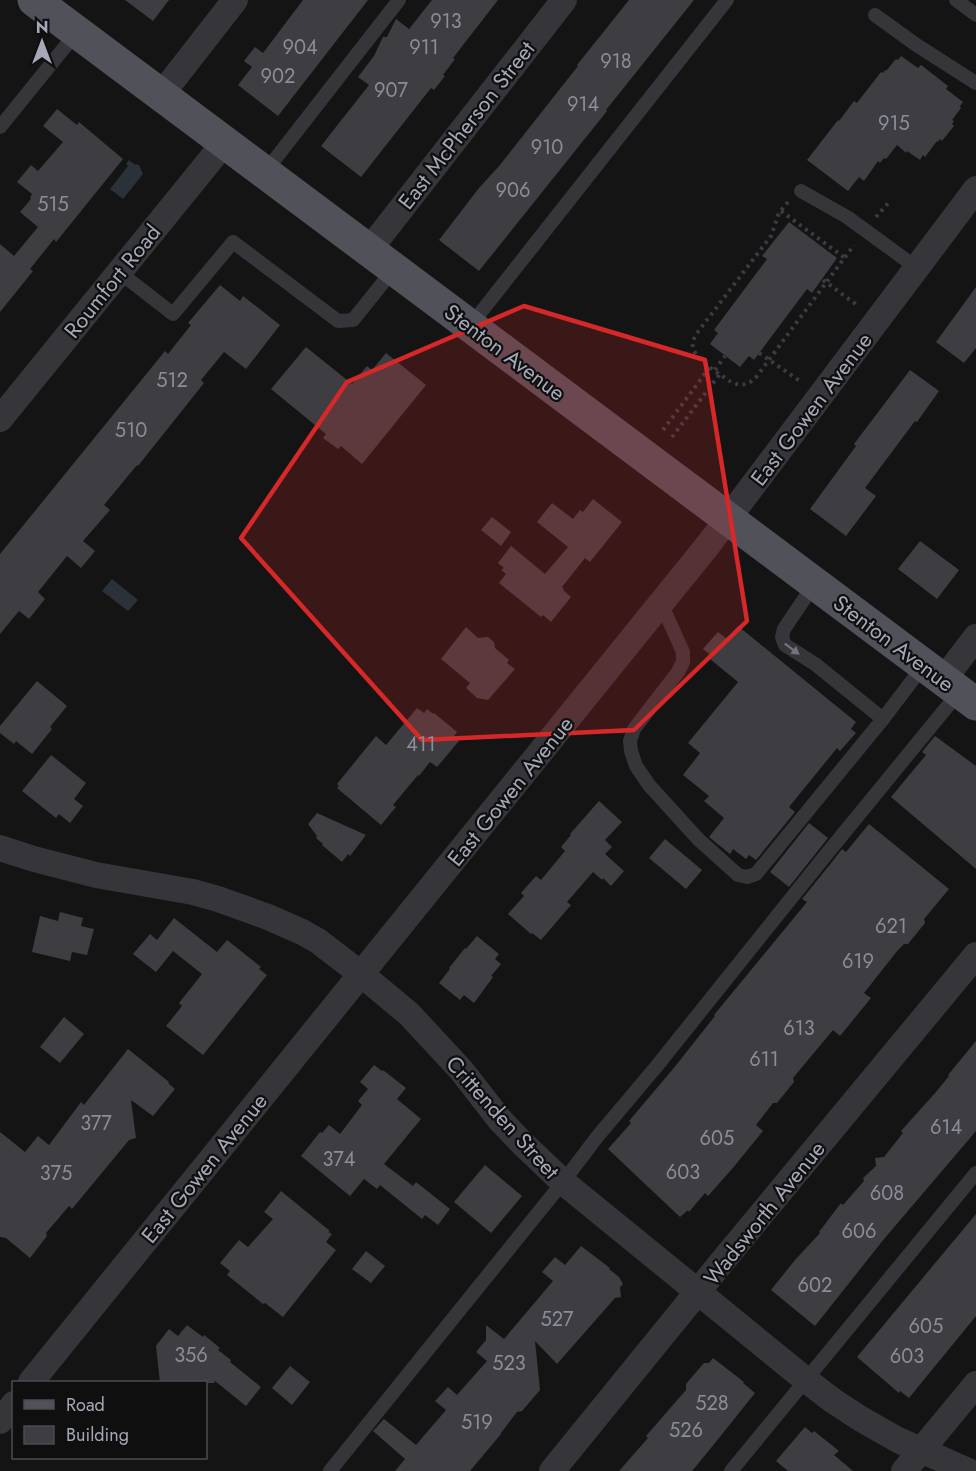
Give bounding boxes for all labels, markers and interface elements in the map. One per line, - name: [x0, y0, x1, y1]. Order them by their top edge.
- house number: 913: [430, 7, 462, 36]
- north arrow: [12, 12, 72, 72]
- text: N: [36, 16, 48, 39]
- house number: 904: [282, 33, 318, 62]
- house number: 911: [409, 33, 439, 62]
- street label: East McPherson Street: [390, 34, 542, 216]
- house number: 918: [600, 47, 632, 76]
- house number: 902: [261, 62, 295, 91]
- house number: 907: [374, 76, 409, 105]
- house number: 914: [567, 90, 599, 119]
- house number: 915: [878, 109, 910, 138]
- house number: 910: [531, 133, 563, 162]
- house number: 906: [495, 176, 531, 205]
- house number: 515: [37, 190, 69, 219]
- street label: Roumfort Road: [56, 217, 168, 345]
- street label: Stenton Avenue: [438, 296, 572, 408]
- street label: East Gowen Avenue: [743, 326, 879, 492]
- house number: 512: [156, 366, 188, 395]
- house number: 510: [115, 416, 147, 445]
- street label: Stenton Avenue: [827, 587, 961, 699]
- one-way arrow: [785, 642, 800, 654]
- street label: East Gowen Avenue: [439, 709, 581, 873]
- house number: 411: [406, 730, 436, 759]
- house number: 621: [875, 912, 907, 941]
- house number: 619: [842, 947, 874, 976]
- house number: 613: [783, 1014, 815, 1043]
- house number: 611: [749, 1045, 779, 1074]
- street label: Crittenden Street: [439, 1048, 568, 1186]
- street label: East Gowen Avenue: [133, 1086, 275, 1250]
- house number: 377: [80, 1109, 112, 1138]
- house number: 614: [930, 1113, 962, 1142]
- house number: 605: [700, 1124, 734, 1153]
- street label: Wadsworth Avenue: [696, 1134, 832, 1292]
- house number: 374: [323, 1145, 356, 1174]
- house number: 603: [666, 1158, 700, 1187]
- house number: 375: [40, 1159, 72, 1188]
- house number: 608: [870, 1179, 904, 1208]
- house number: 606: [841, 1217, 877, 1246]
- house number: 602: [798, 1271, 832, 1300]
- house number: 527: [540, 1305, 574, 1334]
- house number: 605: [909, 1312, 943, 1341]
- house number: 356: [174, 1341, 208, 1370]
- house number: 603: [890, 1342, 924, 1371]
- house number: 523: [492, 1349, 526, 1378]
- legend: [12, 1381, 207, 1459]
- house number: 528: [695, 1389, 729, 1418]
- text: Road: [66, 1392, 105, 1418]
- house number: 519: [461, 1408, 493, 1437]
- house number: 526: [669, 1416, 703, 1445]
- text: Building: [66, 1422, 129, 1448]

